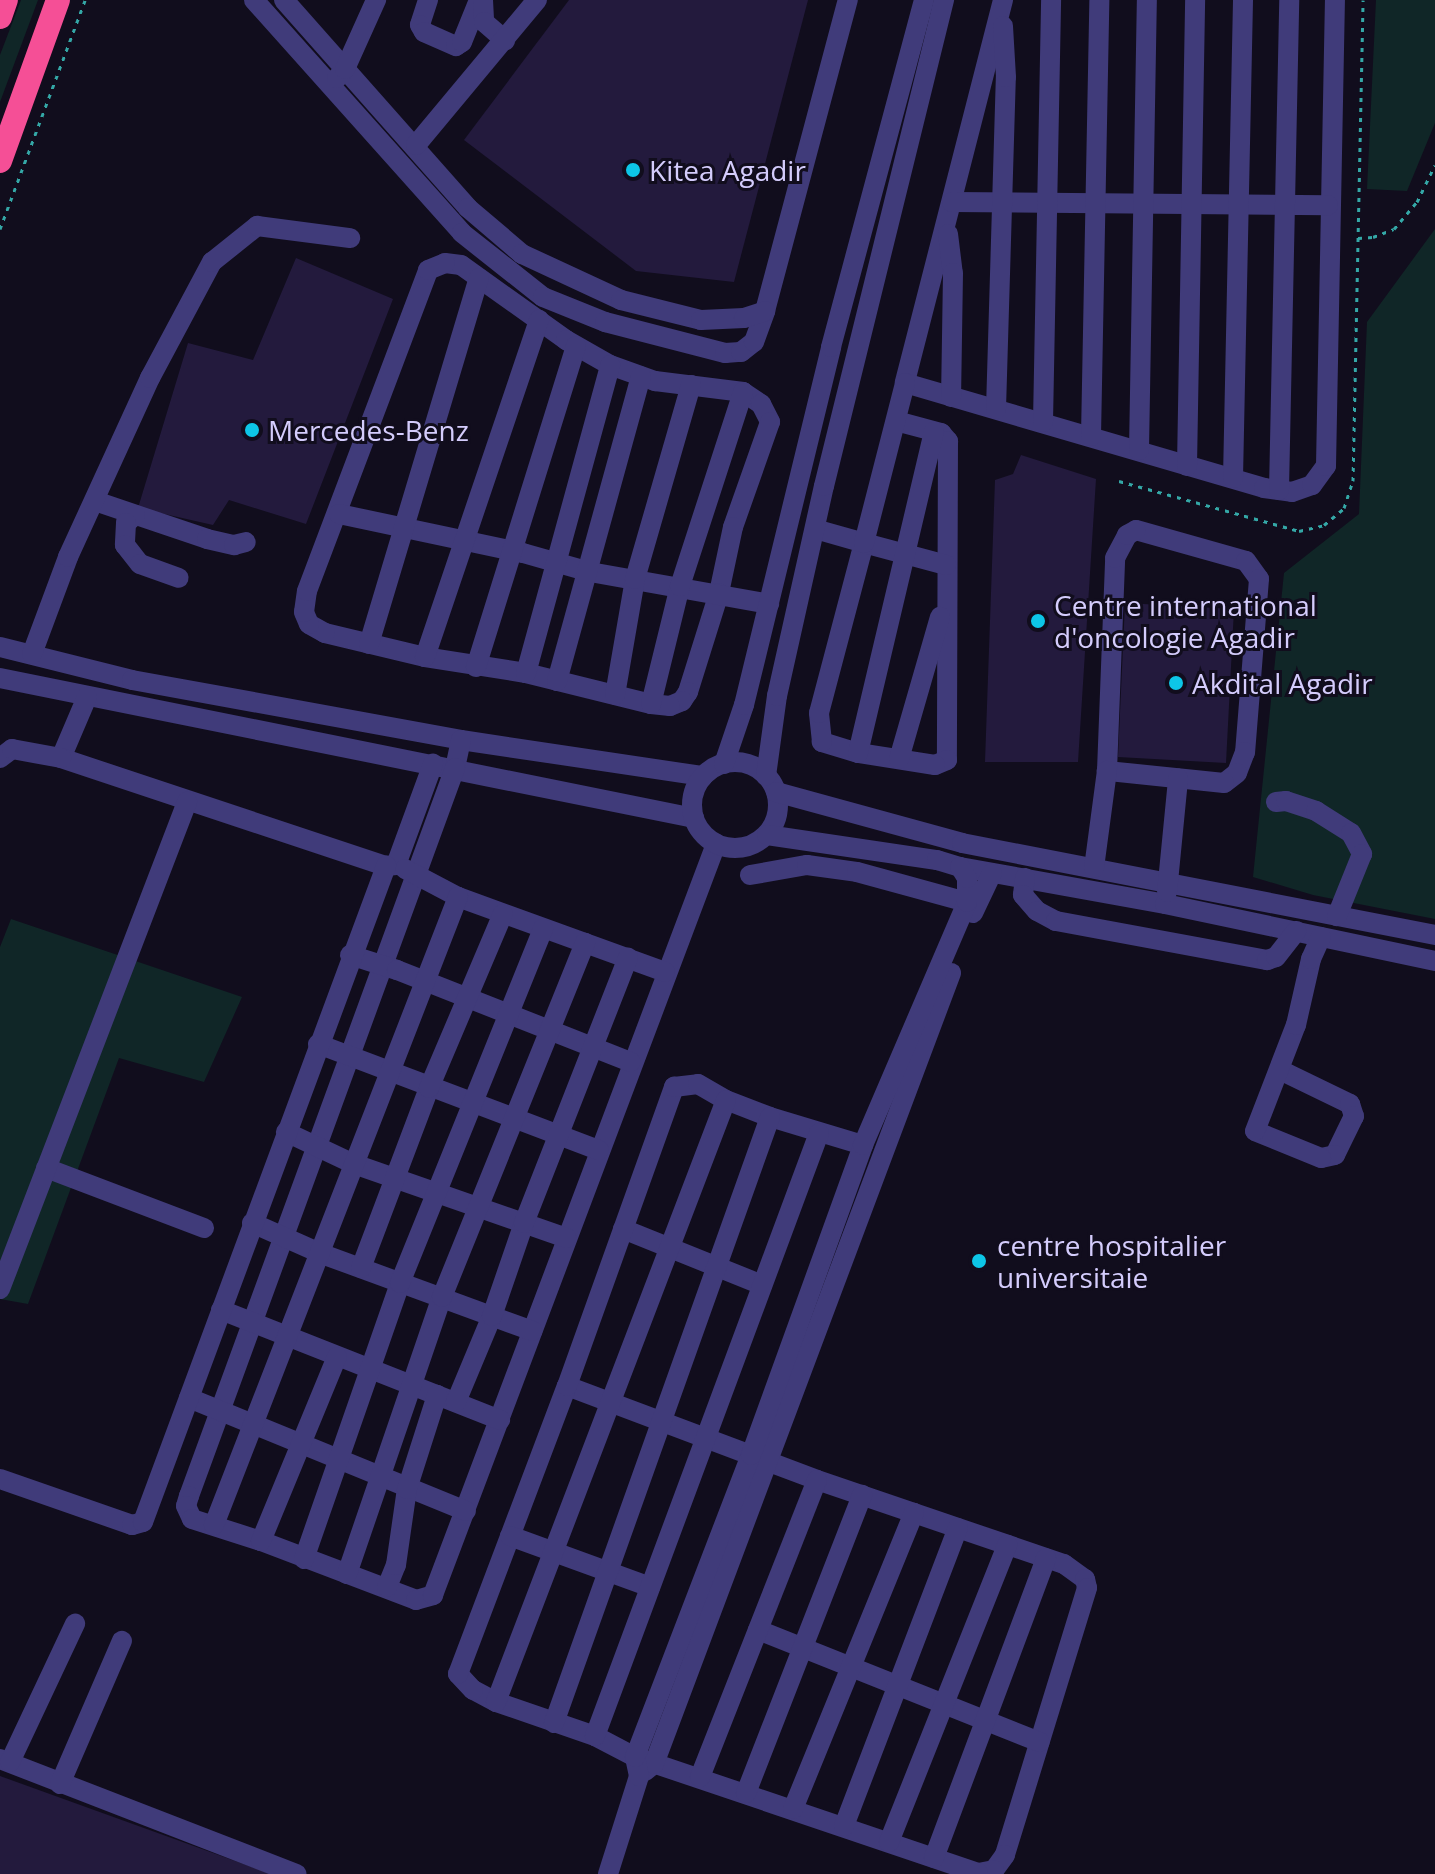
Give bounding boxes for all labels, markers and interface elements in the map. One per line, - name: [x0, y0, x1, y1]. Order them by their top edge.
- place label: Kitea Agadir: [649, 153, 806, 187]
- marker: Kitea Agadir: [624, 161, 642, 179]
- place label: Mercedes-Benz: [268, 413, 469, 447]
- marker: Mercedes-Benz: [243, 421, 261, 439]
- place label: Centre international d'oncologie Agadir: [1054, 588, 1317, 654]
- marker: Centre international d'oncologie Agadir: [1029, 612, 1047, 630]
- place label: Akdital Agadir: [1192, 666, 1373, 700]
- marker: Akdital Agadir: [1167, 674, 1185, 692]
- place label: centre hospitalier universitaie: [997, 1228, 1226, 1294]
- marker: centre hospitalier universitaie: [968, 1250, 990, 1272]

